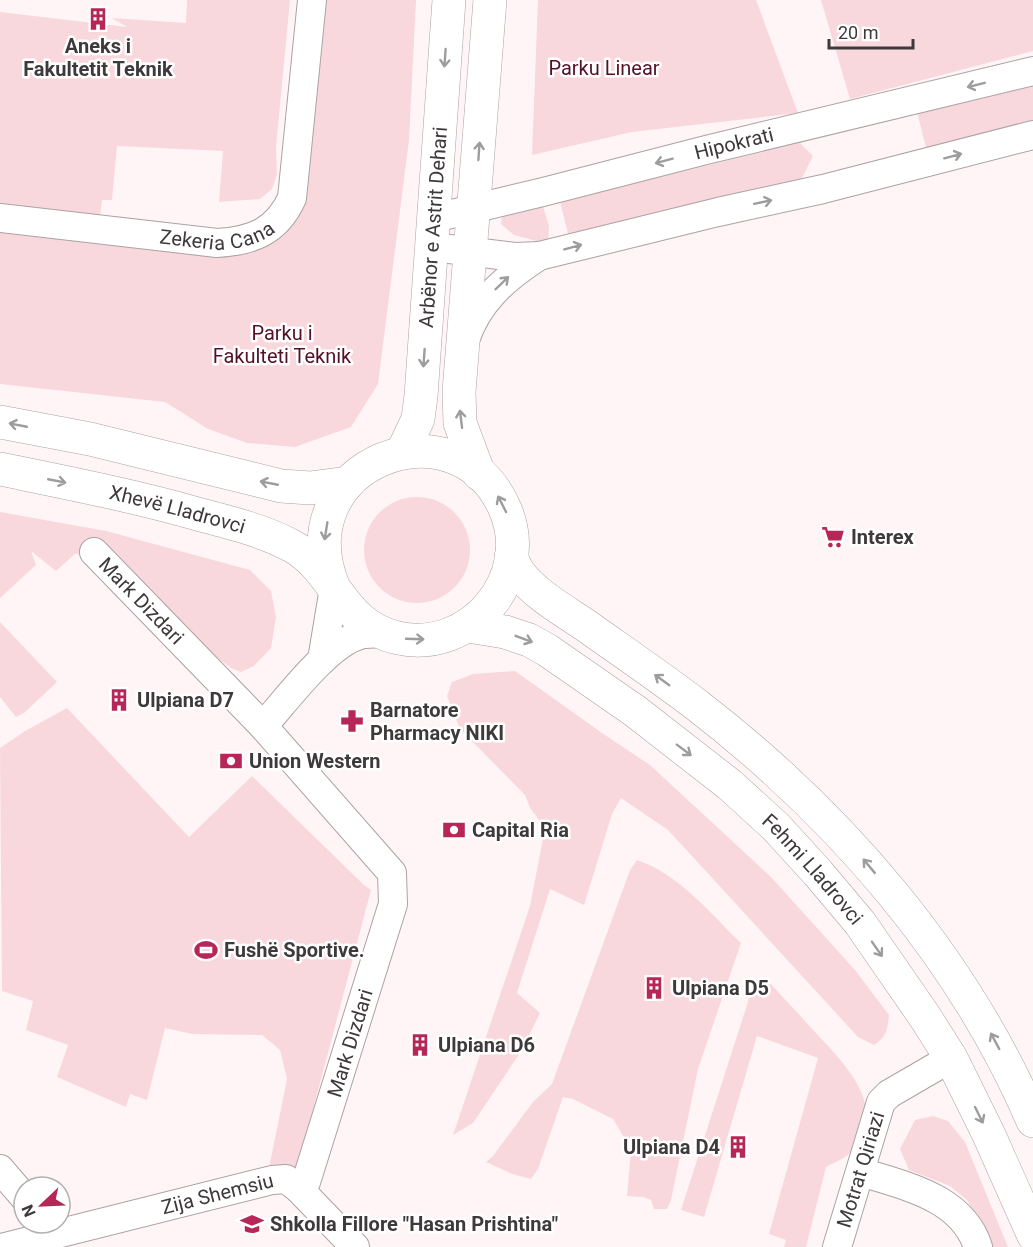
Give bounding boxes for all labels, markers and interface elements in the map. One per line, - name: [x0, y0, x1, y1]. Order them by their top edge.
- building icon: Aneks i Fakultetit Teknik: [85, 6, 111, 32]
- scale bar: [829, 12, 913, 50]
- text: 20 m: [838, 22, 878, 43]
- place label: Aneks i Fakultetit Teknik: [23, 34, 173, 81]
- one-way arrow: [440, 48, 451, 68]
- park label: Parku Linear: [548, 56, 660, 80]
- one-way arrow: [967, 79, 986, 91]
- street label: Hipokrati: [692, 122, 776, 165]
- street label: Arbënor e Astrit Dehari: [414, 126, 452, 329]
- one-way arrow: [474, 141, 485, 161]
- one-way arrow: [943, 149, 962, 161]
- one-way arrow: [655, 155, 674, 167]
- one-way arrow: [753, 195, 772, 207]
- street label: Zekeria Cana: [158, 216, 279, 255]
- one-way arrow: [563, 240, 582, 252]
- one-way arrow: [494, 276, 509, 291]
- park label: Parku i Fakulteti Teknik: [213, 321, 352, 368]
- one-way arrow: [418, 347, 429, 367]
- one-way arrow: [455, 409, 466, 429]
- one-way arrow: [9, 419, 28, 430]
- one-way arrow: [48, 475, 67, 487]
- one-way arrow: [260, 477, 279, 488]
- street label: Xhevë Lladrovci: [107, 480, 249, 539]
- one-way arrow: [495, 495, 507, 513]
- one-way arrow: [320, 520, 331, 540]
- supermarket icon: Interex: [820, 524, 846, 550]
- place label: Interex: [851, 525, 915, 549]
- street label: Mark Dizdari: [94, 552, 189, 649]
- one-way arrow: [405, 634, 424, 645]
- one-way arrow: [515, 634, 533, 645]
- one-way arrow: [655, 673, 671, 686]
- building icon: Ulpiana D7: [106, 687, 132, 713]
- place label: Ulpiana D7: [137, 688, 234, 712]
- place label: Barnatore Pharmacy NIKI: [370, 698, 504, 745]
- pharmacy icon: Barnatore Pharmacy NIKI: [339, 708, 365, 734]
- one-way arrow: [675, 744, 691, 757]
- bank icon: Union Western: [218, 748, 244, 774]
- place label: Union Western: [249, 749, 381, 773]
- street label: Fehmi Lladrovci: [757, 808, 868, 930]
- bank icon: Capital Ria: [441, 817, 467, 843]
- place label: Capital Ria: [472, 818, 569, 842]
- one-way arrow: [862, 859, 876, 874]
- sports icon: Fushë Sportive.: [193, 937, 219, 963]
- place label: Fushë Sportive.: [224, 938, 365, 962]
- one-way arrow: [872, 940, 884, 957]
- building icon: Ulpiana D5: [641, 975, 667, 1001]
- place label: Ulpiana D5: [672, 976, 769, 1000]
- street label: Mark Dizdari: [322, 986, 378, 1100]
- building icon: Ulpiana D6: [407, 1032, 433, 1058]
- place label: Ulpiana D6: [438, 1033, 535, 1057]
- one-way arrow: [989, 1033, 1000, 1051]
- one-way arrow: [974, 1105, 985, 1123]
- street label: Motrat Qiriazi: [832, 1108, 889, 1230]
- building icon: Ulpiana D4: [725, 1134, 751, 1160]
- place label: Ulpiana D4: [623, 1135, 720, 1159]
- street label: Zija Shemsiu: [159, 1168, 276, 1219]
- north arrow: [12, 1175, 72, 1235]
- text: N: [18, 1202, 40, 1220]
- school or university icon: Shkolla Fillore "Hasan Prishtina": [239, 1211, 265, 1237]
- place label: Shkolla Fillore "Hasan Prishtina": [270, 1212, 558, 1236]

